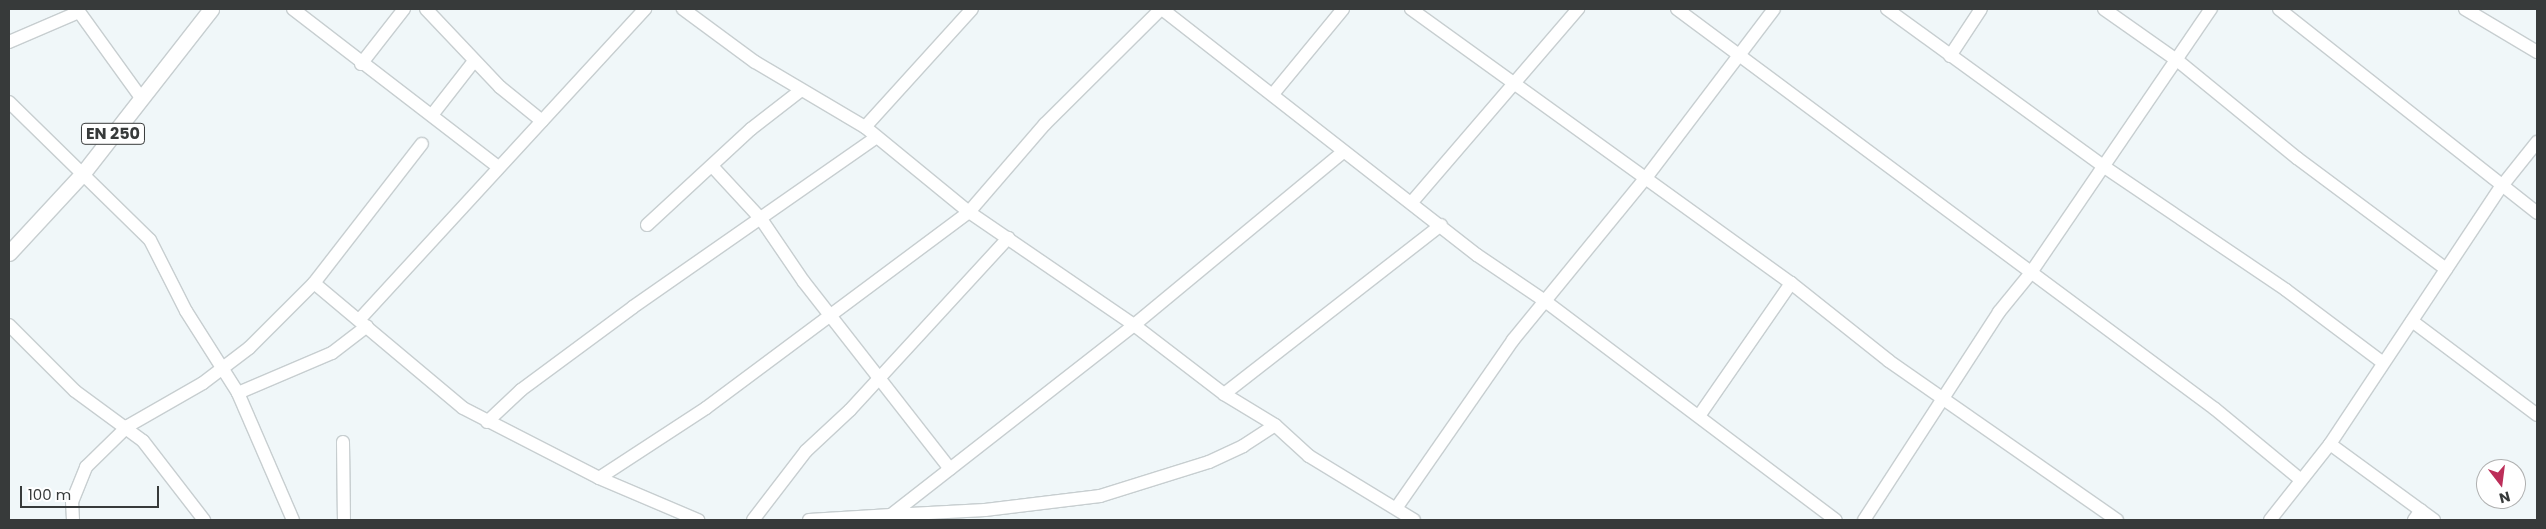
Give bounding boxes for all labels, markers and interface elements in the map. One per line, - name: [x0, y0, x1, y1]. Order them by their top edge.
- road number: EN 250: [80, 120, 146, 148]
- north arrow: [2476, 459, 2526, 509]
- scale bar: [22, 476, 161, 508]
- text: 100 m: [28, 484, 71, 505]
- text: N: [2497, 487, 2512, 509]

